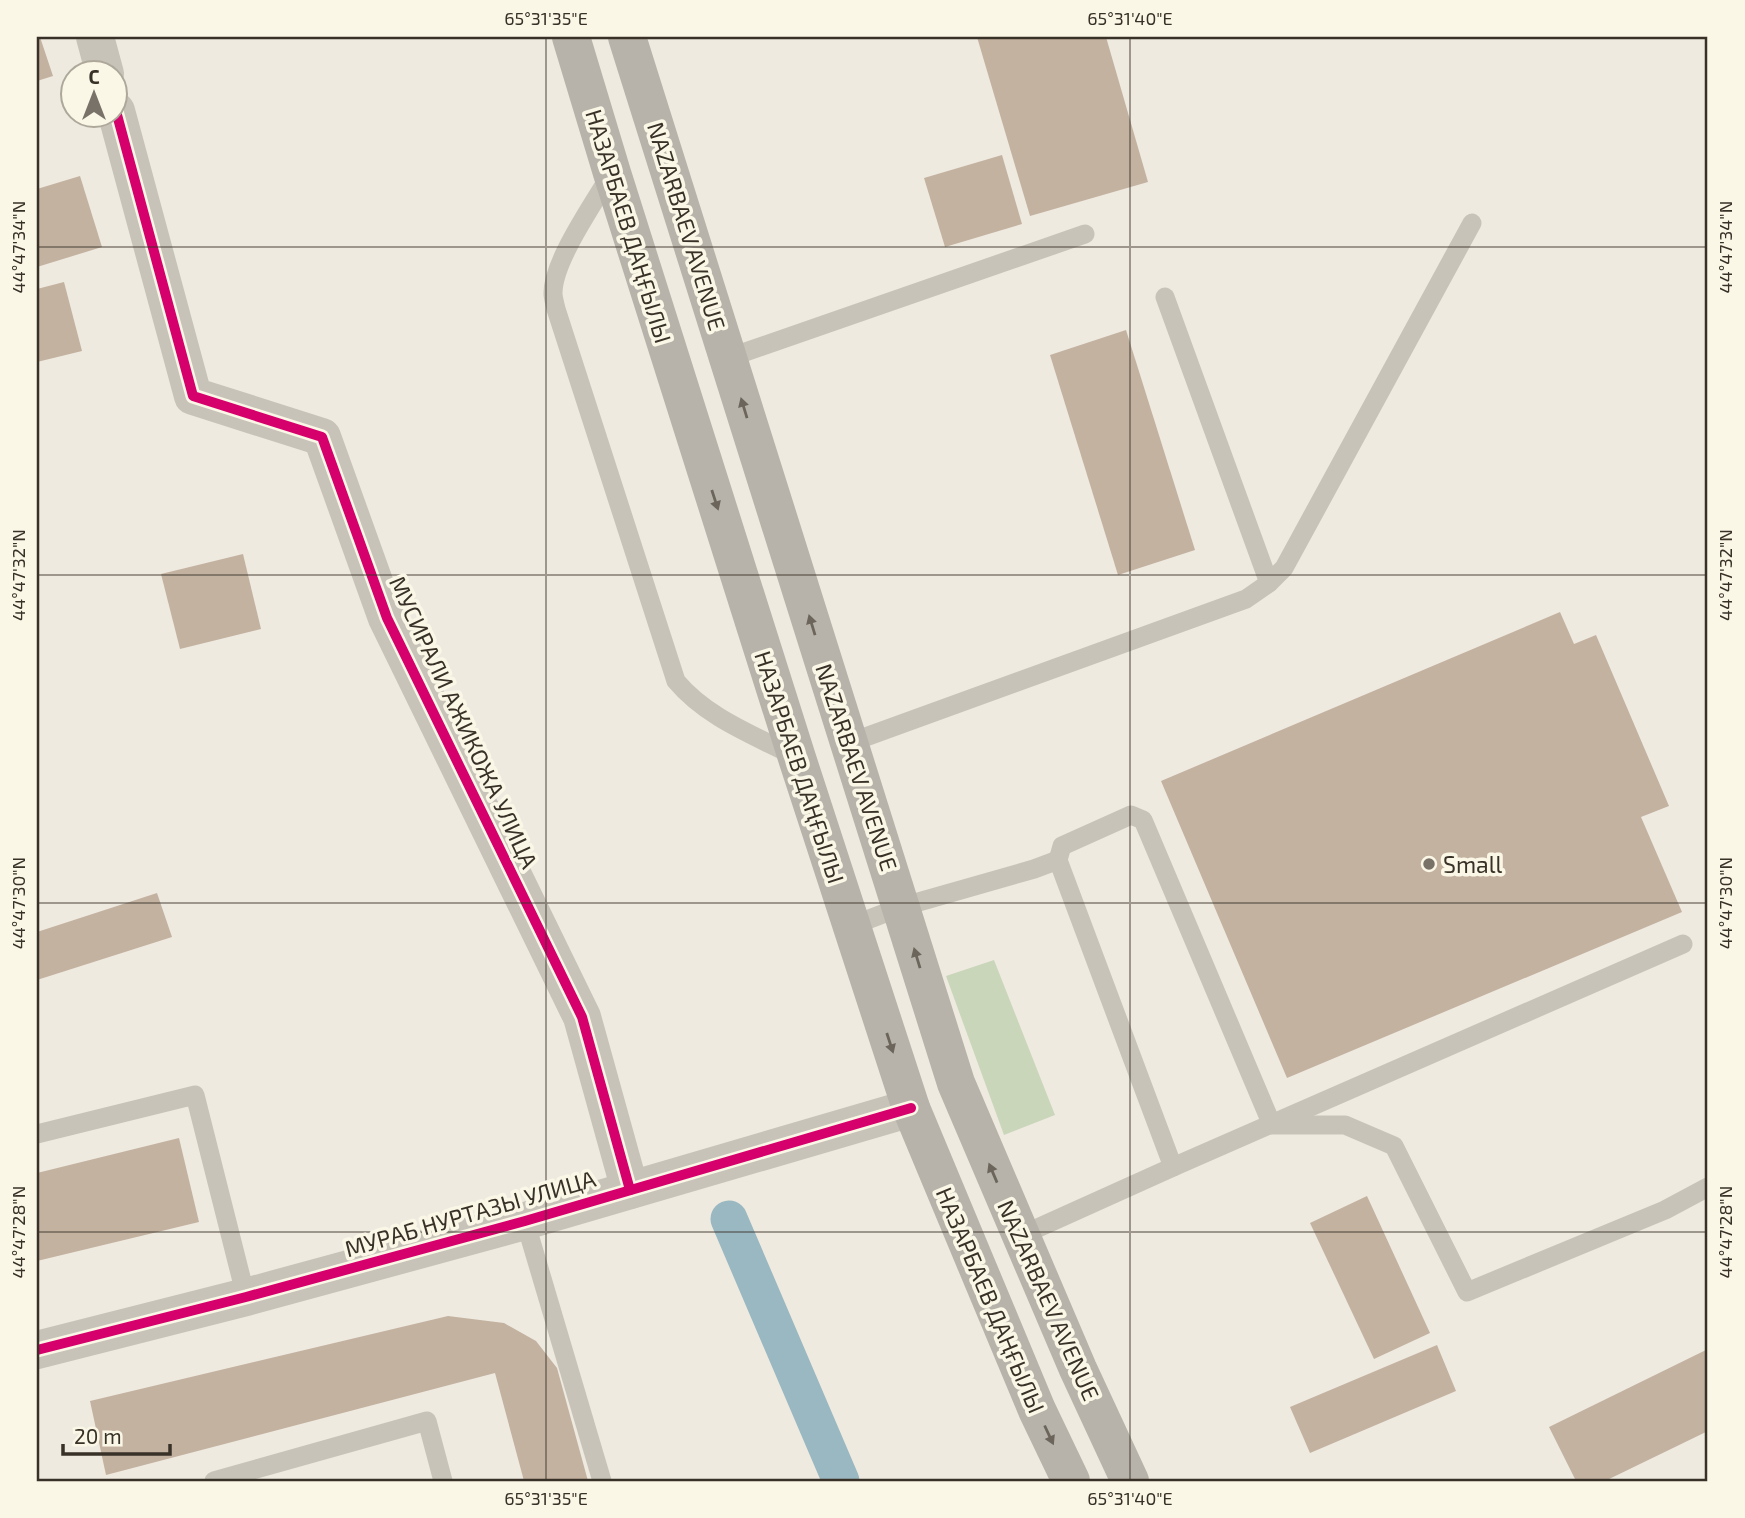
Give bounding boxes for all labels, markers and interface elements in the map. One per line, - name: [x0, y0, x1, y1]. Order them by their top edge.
- text: 65°31'35"E: [504, 7, 588, 29]
- text: 65°31'40"E: [1087, 7, 1173, 29]
- north arrow: [60, 60, 130, 130]
- text: С: [88, 65, 100, 88]
- street label: НАЗАРБАЕВ ДАҢҒЫЛЫ: [580, 106, 678, 346]
- street label: NAZARBAEV AVENUE: [642, 118, 732, 334]
- text: 44°47'34"N: [7, 201, 29, 293]
- text: 44°47'34"N: [1714, 201, 1736, 293]
- one-way arrow: [738, 397, 748, 418]
- one-way arrow: [710, 489, 721, 510]
- text: 44°47'32"N: [7, 529, 29, 621]
- text: 44°47'32"N: [1714, 529, 1736, 621]
- street label: МУСИРАЛИ АЖИКОЖА УЛИЦА: [384, 572, 544, 873]
- one-way arrow: [806, 614, 816, 635]
- street label: НАЗАРБАЕВ ДАҢҒЫЛЫ: [749, 647, 851, 887]
- street label: NAZARBAEV AVENUE: [810, 660, 904, 874]
- place label: Small: [1443, 850, 1503, 878]
- marker: Small: [1421, 856, 1437, 872]
- text: 44°47'30"N: [7, 857, 29, 949]
- text: 44°47'30"N: [1714, 857, 1736, 949]
- one-way arrow: [912, 948, 922, 969]
- one-way arrow: [885, 1032, 895, 1053]
- one-way arrow: [988, 1162, 999, 1183]
- street label: МУРАБ НУРТАЗЫ УЛИЦА: [341, 1164, 599, 1262]
- street label: НАЗАРБАЕВ ДАҢҒЫЛЫ: [931, 1183, 1051, 1417]
- text: 44°47'28"N: [7, 1186, 29, 1278]
- text: 44°47'28"N: [1714, 1186, 1736, 1278]
- street label: NAZARBAEV AVENUE: [992, 1195, 1106, 1405]
- scale bar: [63, 1413, 170, 1457]
- text: 20 m: [74, 1423, 122, 1448]
- one-way arrow: [1043, 1425, 1054, 1445]
- text: 65°31'35"E: [504, 1487, 588, 1509]
- text: 65°31'40"E: [1087, 1487, 1173, 1509]

